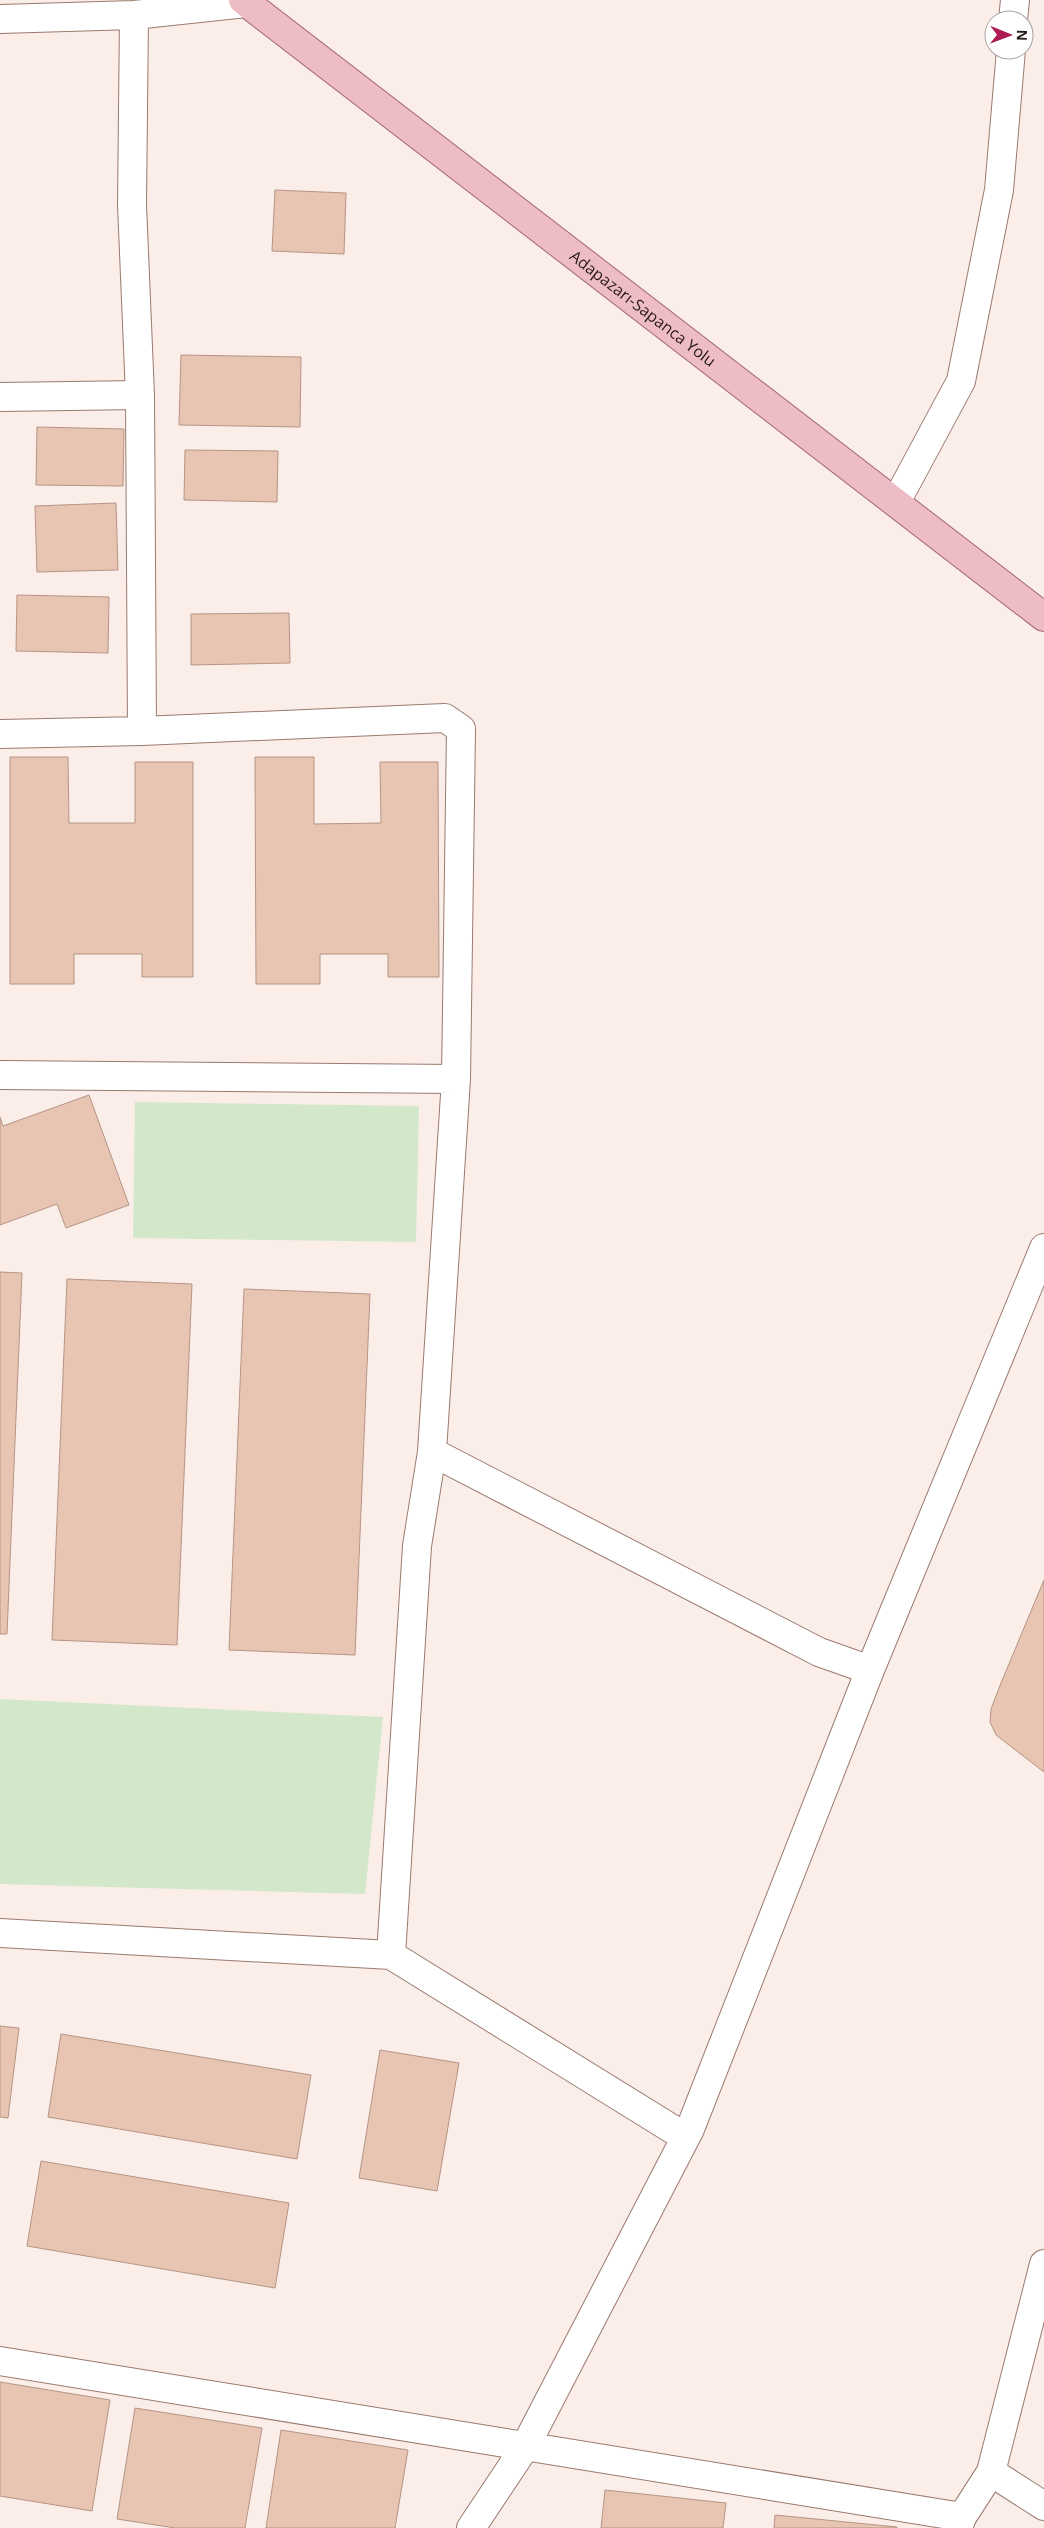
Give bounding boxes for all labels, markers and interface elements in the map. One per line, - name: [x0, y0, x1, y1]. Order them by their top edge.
- north arrow: [984, 10, 1034, 60]
- text: N: [1013, 29, 1032, 41]
- street label: Adapazarı-Sapanca Yolu: [565, 245, 721, 371]

